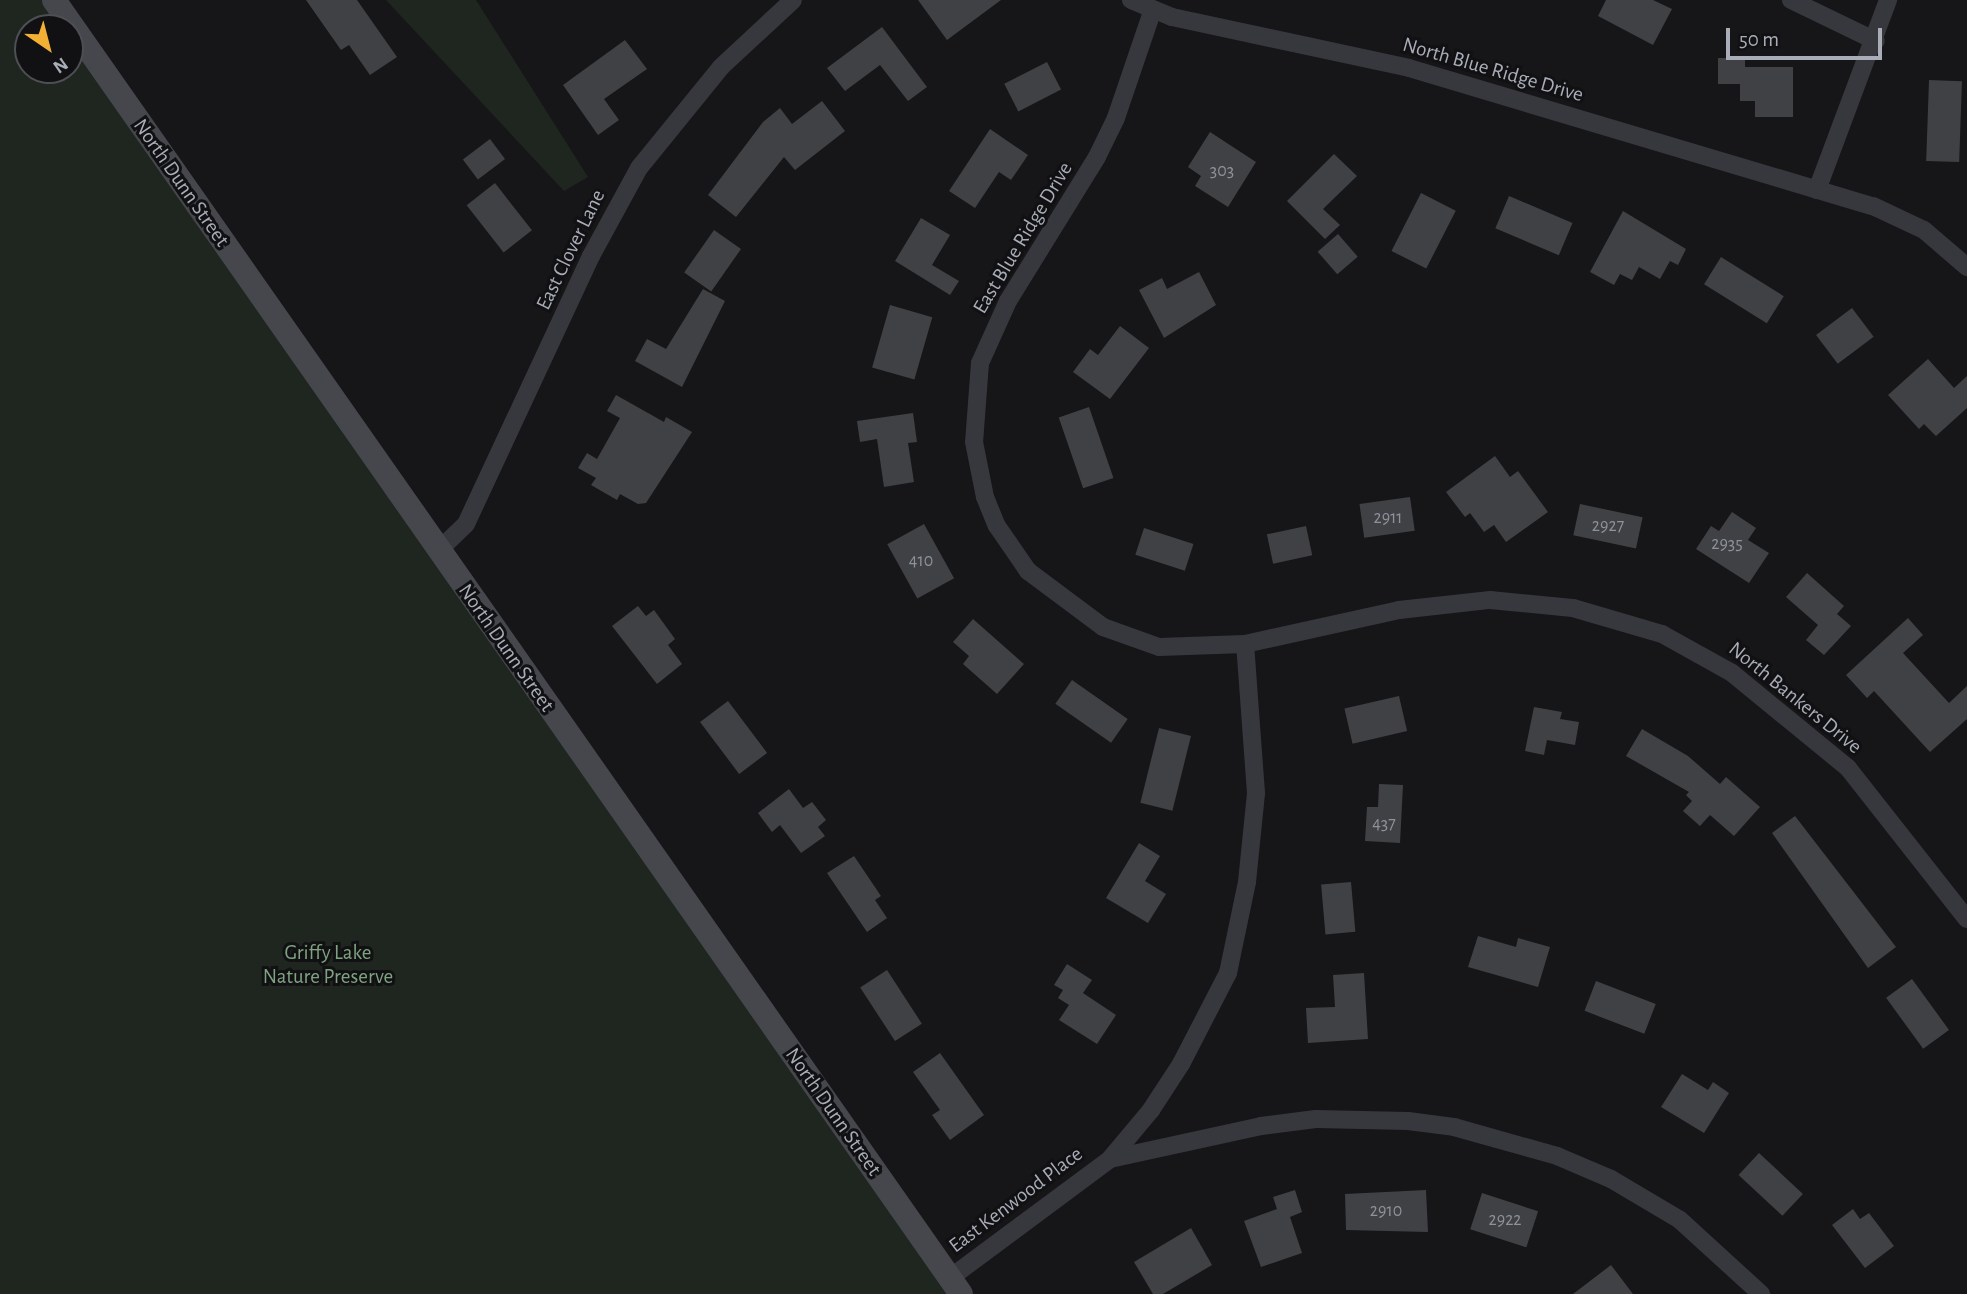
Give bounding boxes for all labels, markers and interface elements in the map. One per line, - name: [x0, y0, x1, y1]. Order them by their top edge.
- north arrow: [14, 14, 84, 84]
- scale bar: [1729, 14, 1885, 58]
- text: 50 m: [1739, 29, 1779, 50]
- street label: North Blue Ridge Drive: [1400, 32, 1586, 108]
- text: N: [49, 53, 71, 77]
- street label: North Dunn Street: [128, 114, 234, 252]
- street label: East Blue Ridge Drive: [968, 158, 1078, 318]
- house number: 303: [1210, 160, 1234, 182]
- street label: East Clover Lane: [531, 186, 611, 314]
- house number: 2911: [1373, 507, 1403, 529]
- house number: 2927: [1592, 515, 1624, 537]
- house number: 2935: [1711, 533, 1743, 555]
- house number: 410: [909, 550, 933, 572]
- street label: North Dunn Street: [453, 579, 559, 717]
- street label: North Bankers Drive: [1723, 637, 1867, 759]
- house number: 437: [1372, 813, 1396, 835]
- park label: Griffy Lake Nature Preserve: [263, 940, 393, 990]
- street label: North Dunn Street: [780, 1043, 886, 1181]
- street label: East Kenwood Place: [944, 1142, 1088, 1258]
- house number: 2910: [1370, 1200, 1402, 1222]
- house number: 2922: [1488, 1209, 1522, 1231]

